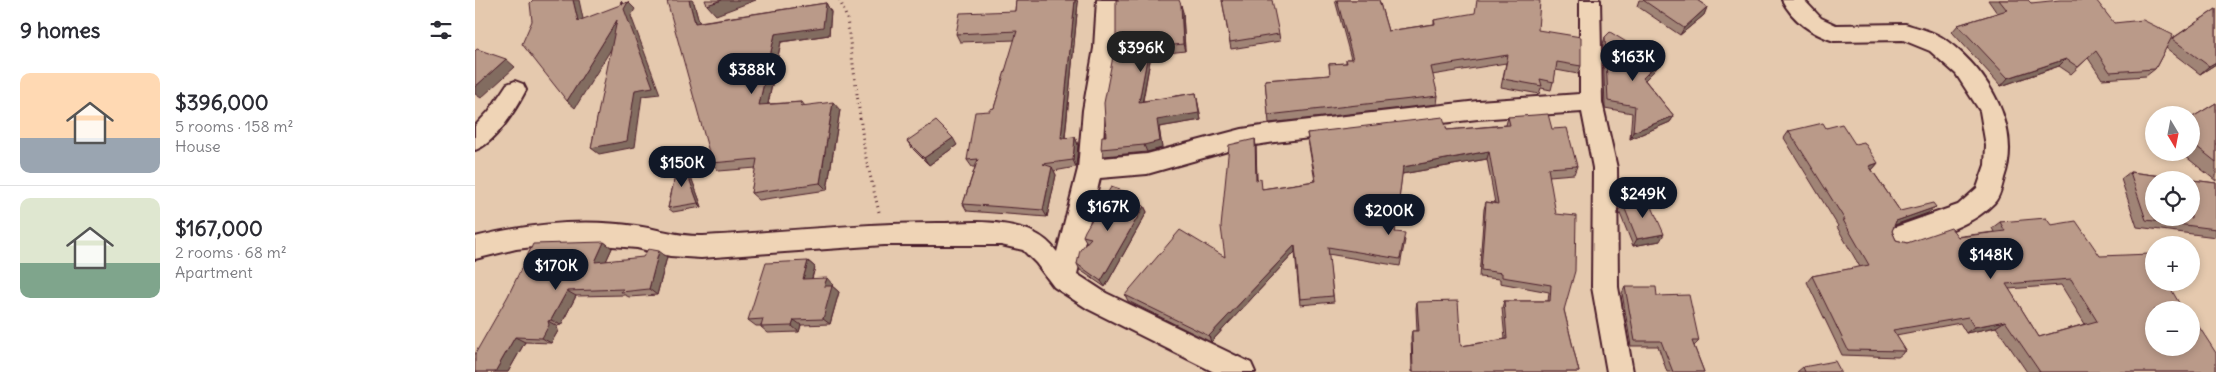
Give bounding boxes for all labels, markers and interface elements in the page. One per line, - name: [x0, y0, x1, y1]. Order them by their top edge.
- icon: filters: [427, 16, 455, 44]
- text: 9 homes: [20, 17, 100, 44]
- pin: $396K: [1106, 30, 1176, 73]
- text: $396K: [1118, 37, 1164, 57]
- pin: $163K: [1598, 39, 1668, 82]
- text: $163K: [1611, 46, 1655, 66]
- pin: $388K: [717, 52, 787, 95]
- text: $388K: [729, 59, 775, 79]
- text: $396,000: [175, 89, 269, 116]
- icon: home: [60, 93, 120, 153]
- north arrow: [2145, 106, 2200, 161]
- map controls: [2145, 106, 2200, 356]
- text: 5 rooms · 158 m²: [175, 116, 293, 136]
- text: House: [175, 136, 221, 156]
- pin: $150K: [647, 146, 717, 188]
- text: $150K: [660, 152, 704, 172]
- button: locate: [2145, 171, 2200, 226]
- pin: $249K: [1608, 176, 1678, 219]
- text: $249K: [1620, 183, 1666, 203]
- pin: $167K: [1073, 190, 1143, 232]
- pin: $200K: [1354, 194, 1424, 236]
- text: $167K: [1087, 196, 1129, 216]
- text: $200K: [1365, 200, 1413, 220]
- text: $167,000: [175, 215, 263, 242]
- icon: home: [60, 218, 120, 278]
- button: +: [2145, 236, 2200, 291]
- pin: $148K: [1956, 238, 2026, 280]
- text: 2 rooms · 68 m²: [175, 242, 287, 262]
- text: $148K: [1969, 244, 2013, 264]
- pin: $170K: [521, 248, 591, 291]
- text: $170K: [534, 255, 578, 275]
- text: Apartment: [175, 262, 253, 282]
- button: −: [2145, 301, 2200, 356]

